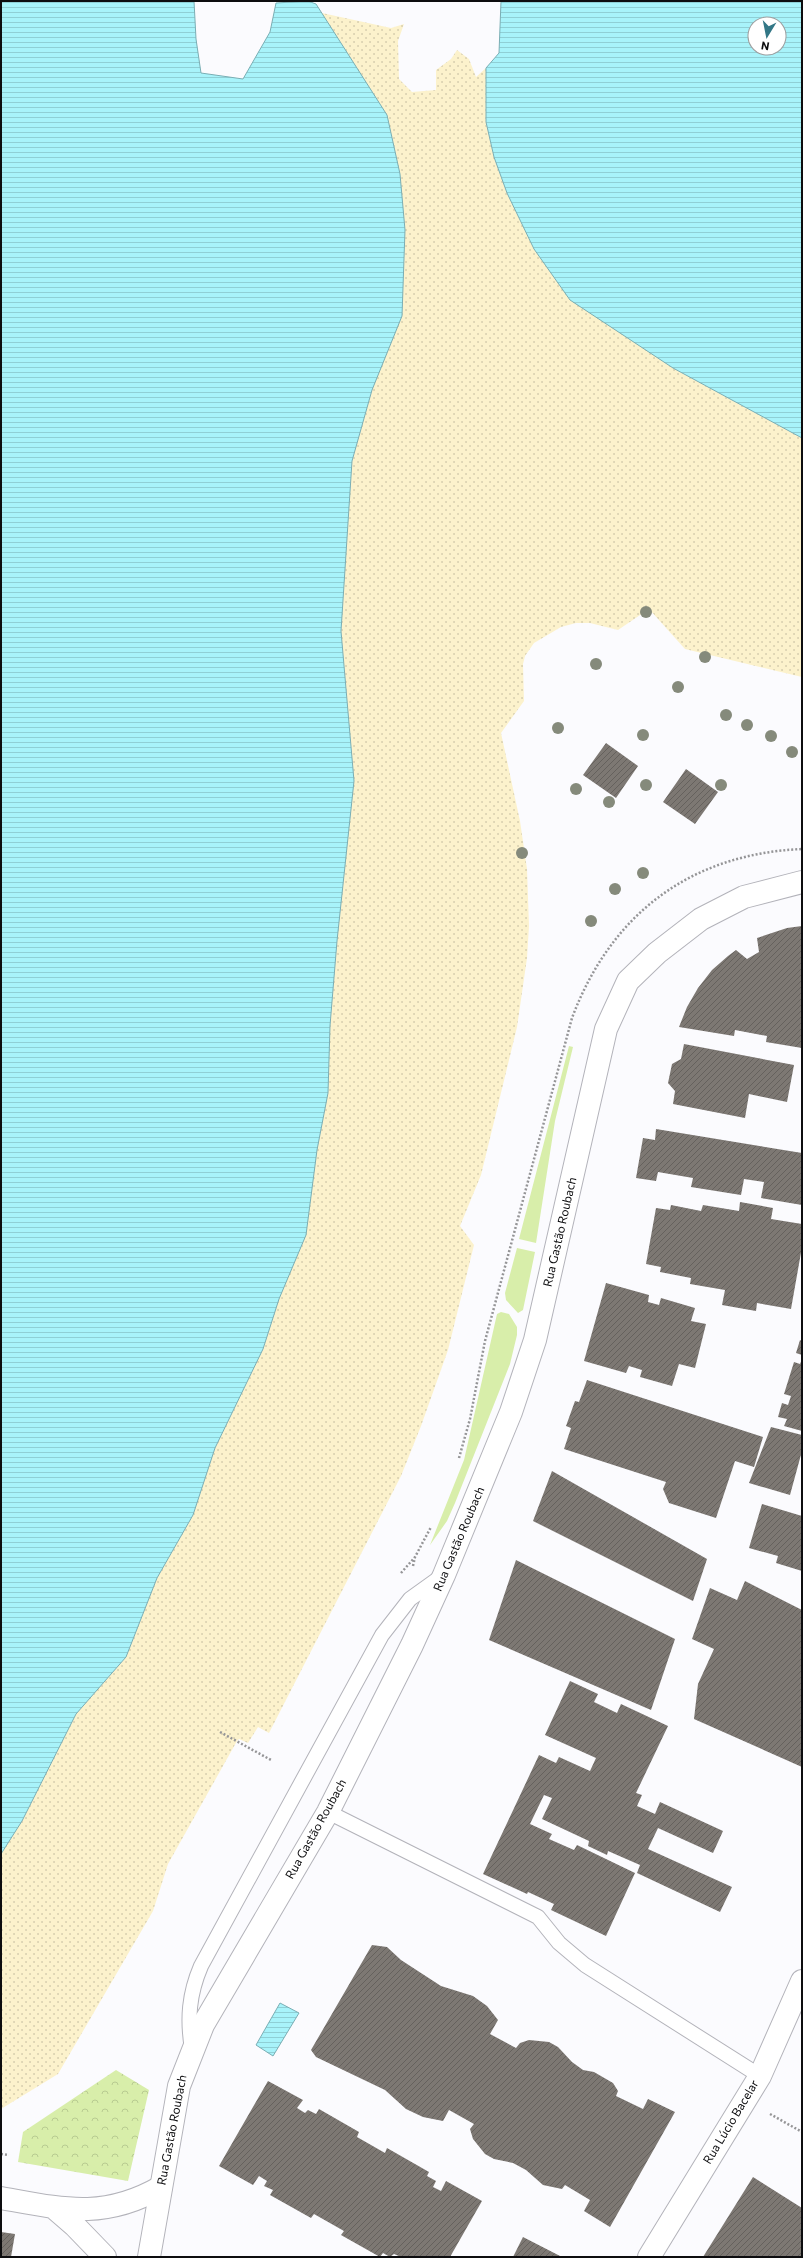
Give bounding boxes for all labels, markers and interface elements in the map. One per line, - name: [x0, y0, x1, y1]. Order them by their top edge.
- north arrow: [747, 16, 787, 56]
- text: N: [760, 39, 770, 53]
- street label: Rua Gastão Roubach: [540, 1176, 578, 1288]
- street label: Rua Gastão Roubach: [430, 1484, 486, 1593]
- street label: Rua Gastão Roubach: [282, 1776, 348, 1881]
- street label: Rua Gastão Roubach: [153, 2073, 189, 2186]
- street label: Rua Lúcio Bacelar: [699, 2077, 761, 2166]

